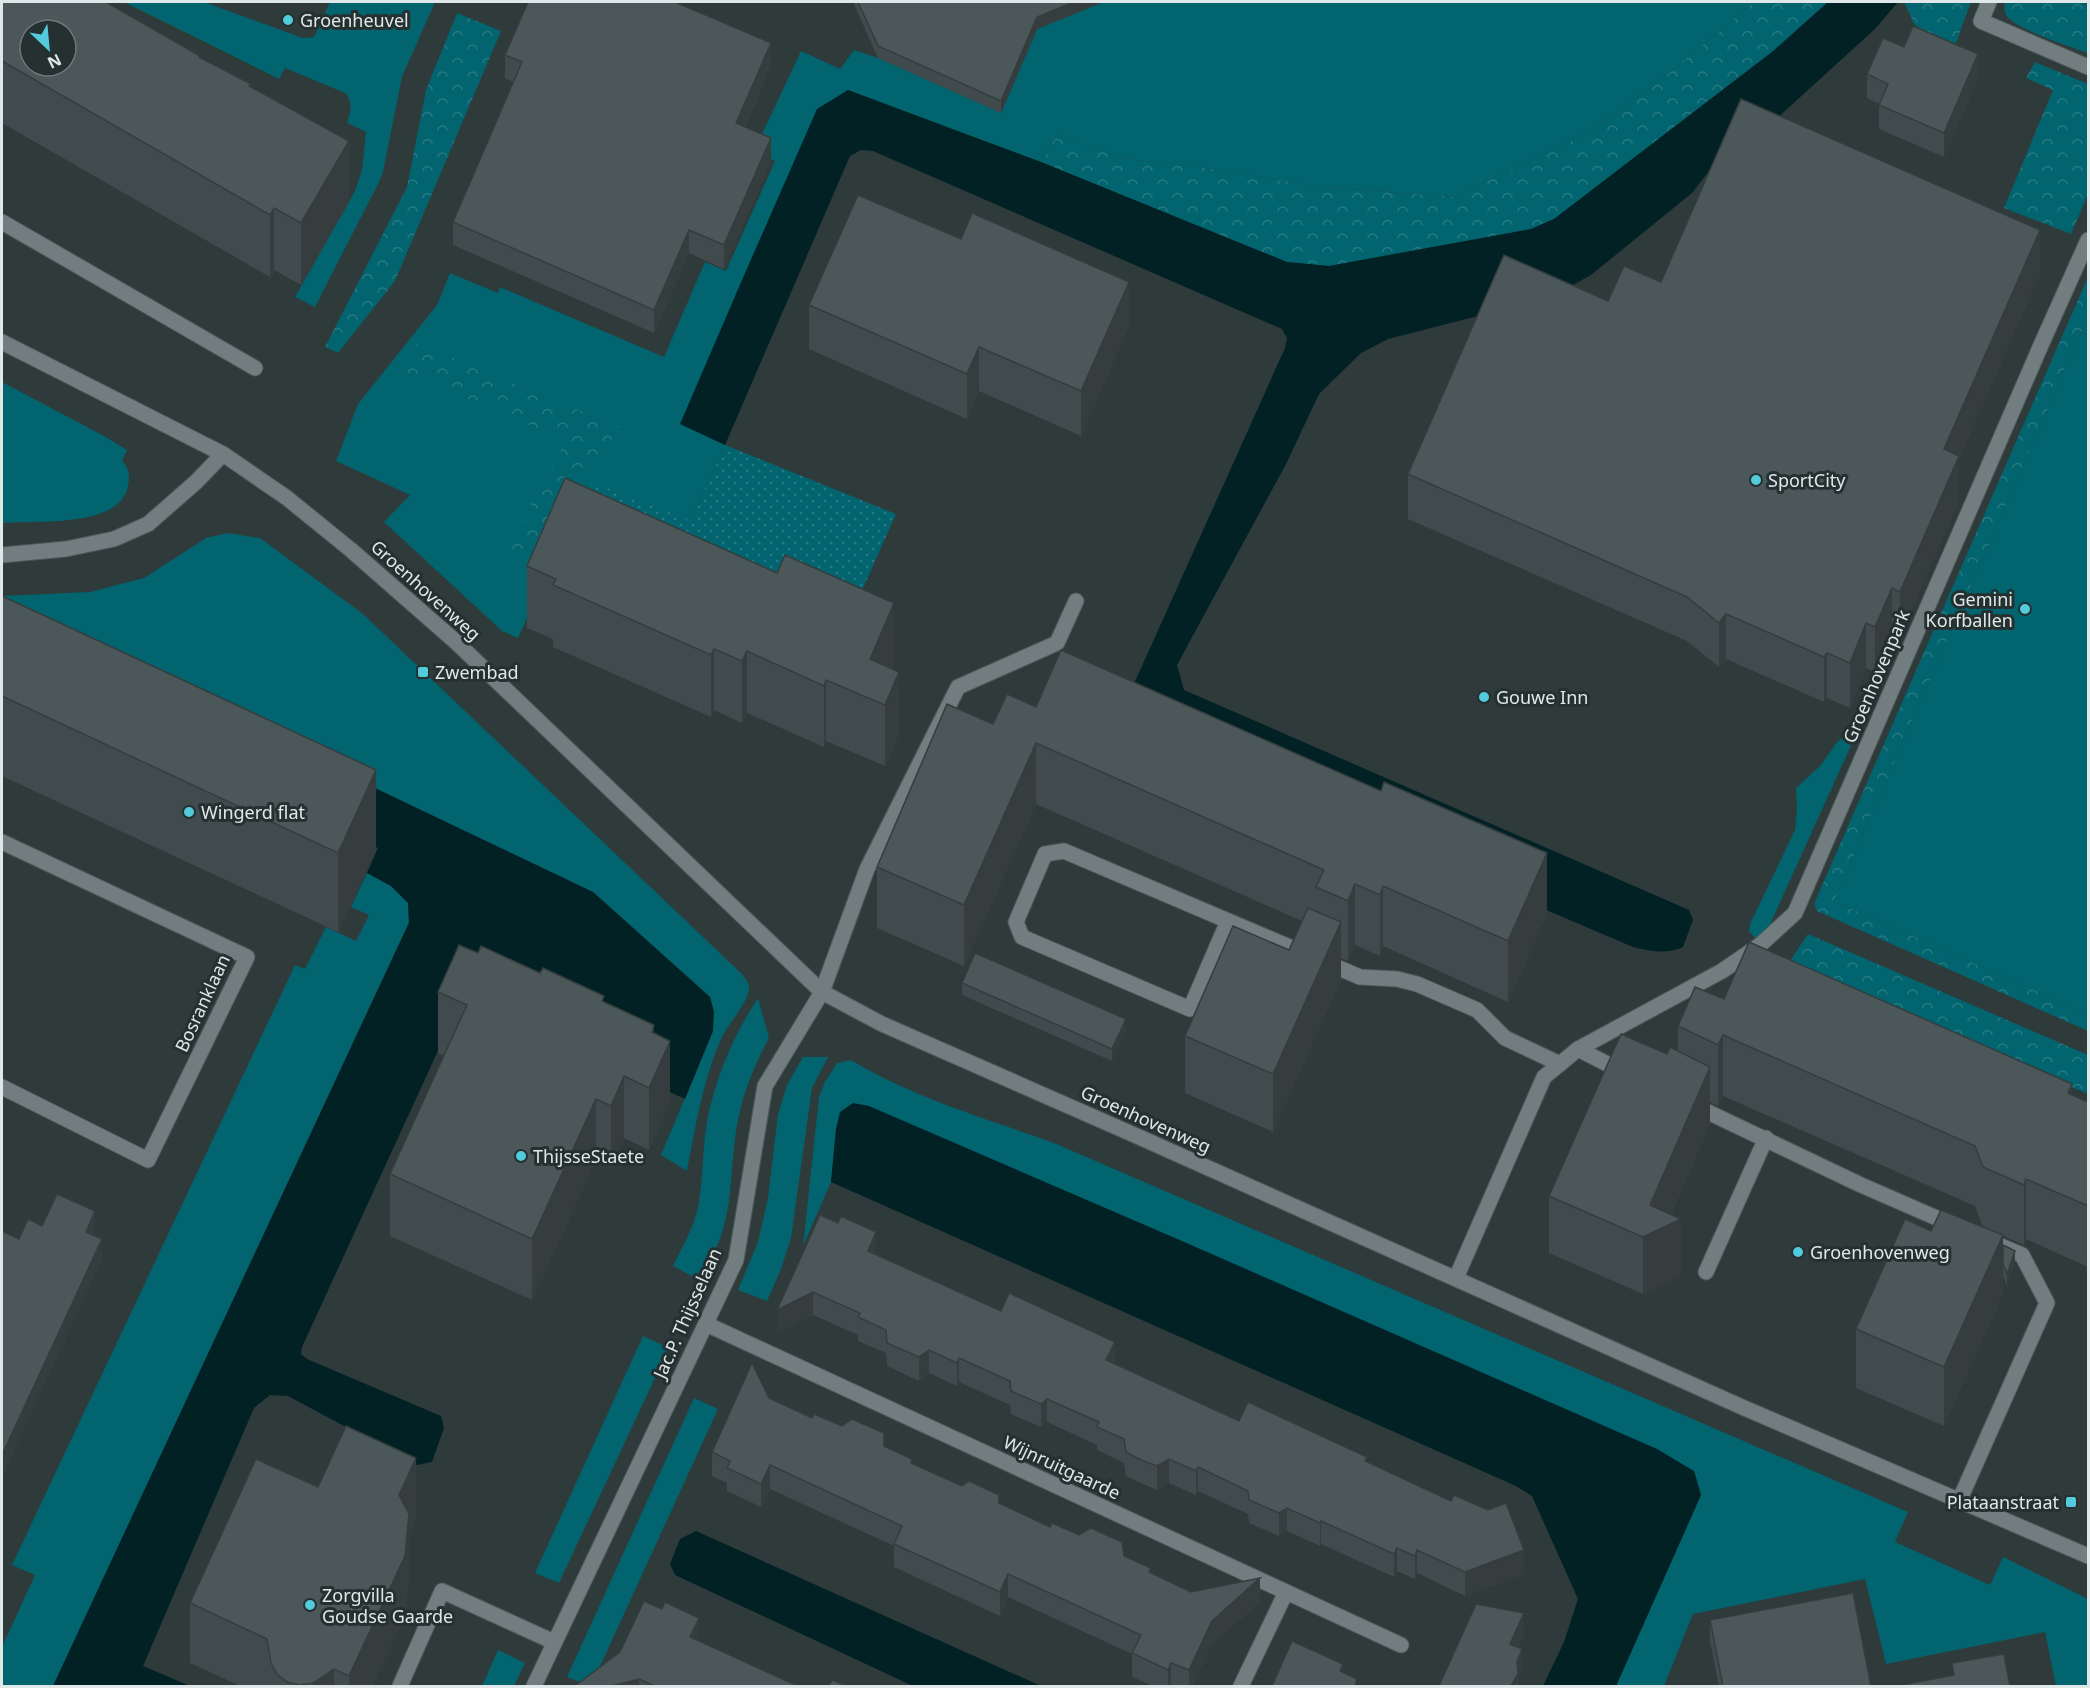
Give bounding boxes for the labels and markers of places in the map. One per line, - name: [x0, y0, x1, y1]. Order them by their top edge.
- place label: Groenheuvel: [300, 8, 409, 32]
- marker: Groenheuvel: [281, 13, 295, 27]
- place label: SportCity: [1768, 468, 1846, 492]
- marker: SportCity: [1749, 473, 1763, 487]
- place label: Gemini Korfballen: [1926, 587, 2013, 632]
- marker: Gemini Korfballen: [2018, 602, 2032, 616]
- place label: Zwembad: [435, 660, 519, 684]
- marker: Zwembad: [416, 665, 430, 679]
- place label: Gouwe Inn: [1496, 685, 1588, 709]
- marker: Gouwe Inn: [1477, 690, 1491, 704]
- place label: Wingerd flat: [201, 800, 305, 824]
- marker: Wingerd flat: [182, 805, 196, 819]
- place label: ThijsseStaete: [533, 1144, 644, 1168]
- marker: ThijsseStaete: [514, 1149, 528, 1163]
- place label: Groenhovenweg: [1810, 1240, 1950, 1264]
- marker: Groenhovenweg: [1791, 1245, 1805, 1259]
- place label: Plataanstraat: [1947, 1490, 2059, 1514]
- marker: Plataanstraat: [2064, 1495, 2078, 1509]
- place label: Zorgvilla Goudse Gaarde: [322, 1583, 453, 1628]
- marker: Zorgvilla Goudse Gaarde: [303, 1598, 317, 1612]

